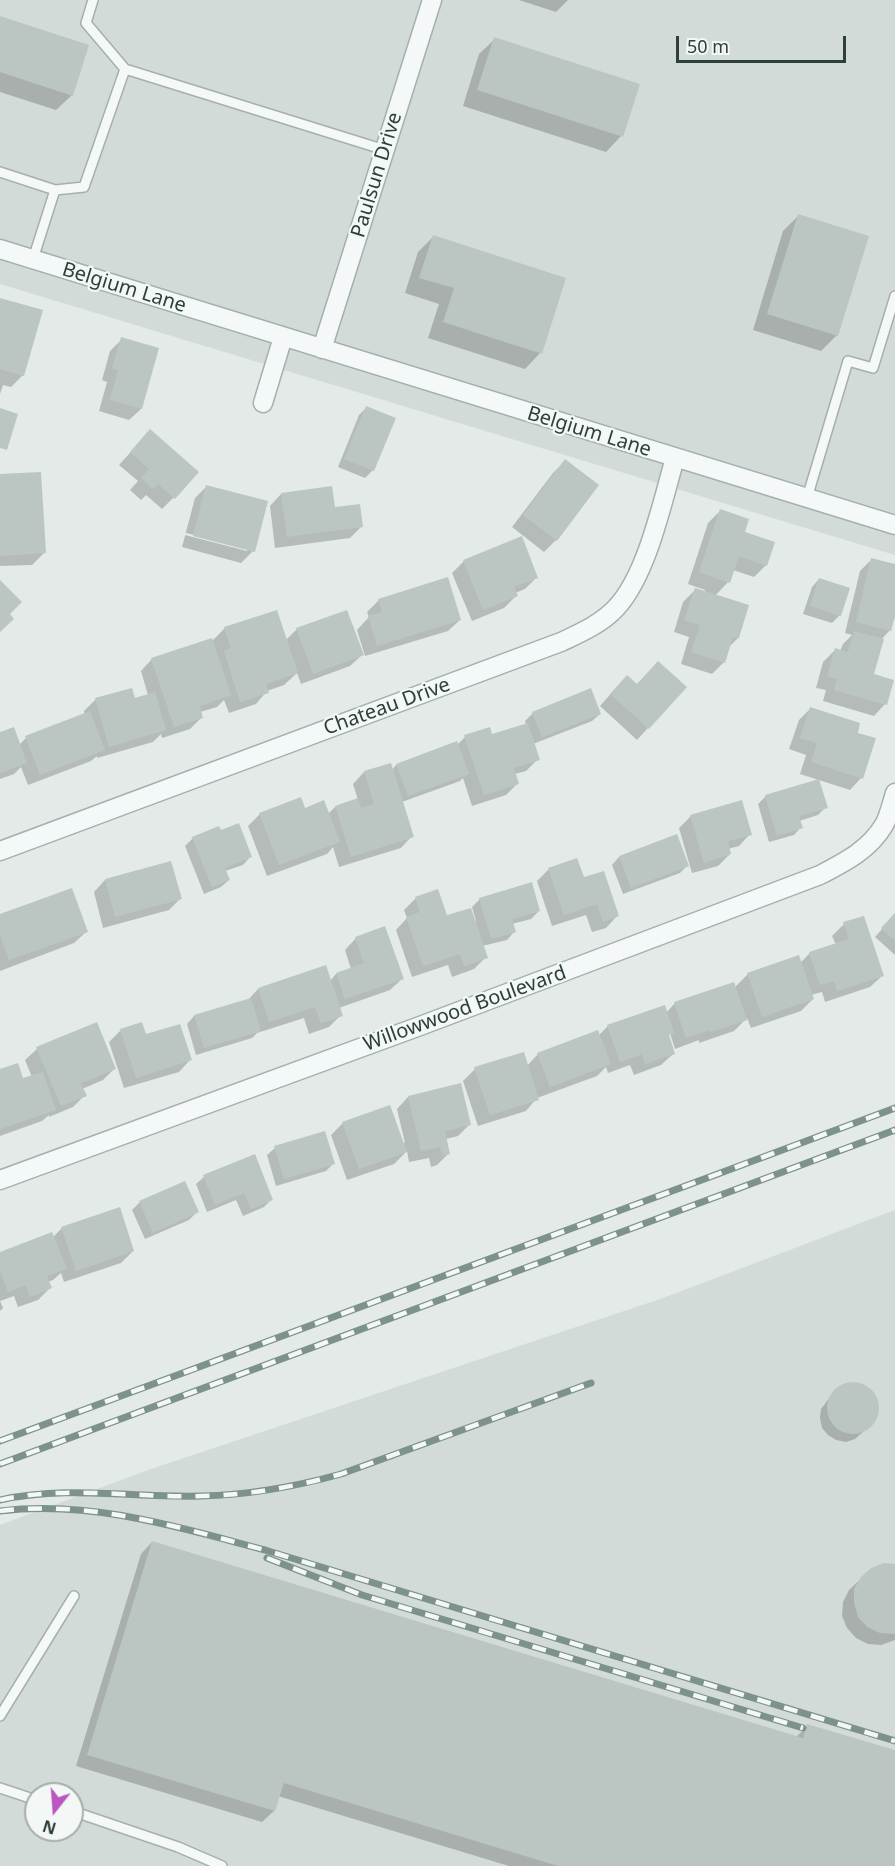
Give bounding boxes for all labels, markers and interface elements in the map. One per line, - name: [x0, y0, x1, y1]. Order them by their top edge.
- scale bar: [679, 24, 848, 62]
- text: 50 m: [687, 34, 729, 58]
- street label: Paulsun Drive: [347, 109, 407, 241]
- street label: Belgium Lane: [59, 258, 189, 318]
- street label: Belgium Lane: [524, 402, 654, 462]
- street label: Chateau Drive: [320, 673, 454, 741]
- street label: Willowwood Boulevard: [360, 961, 570, 1057]
- north arrow: [24, 1782, 84, 1842]
- text: N: [40, 1815, 59, 1840]

